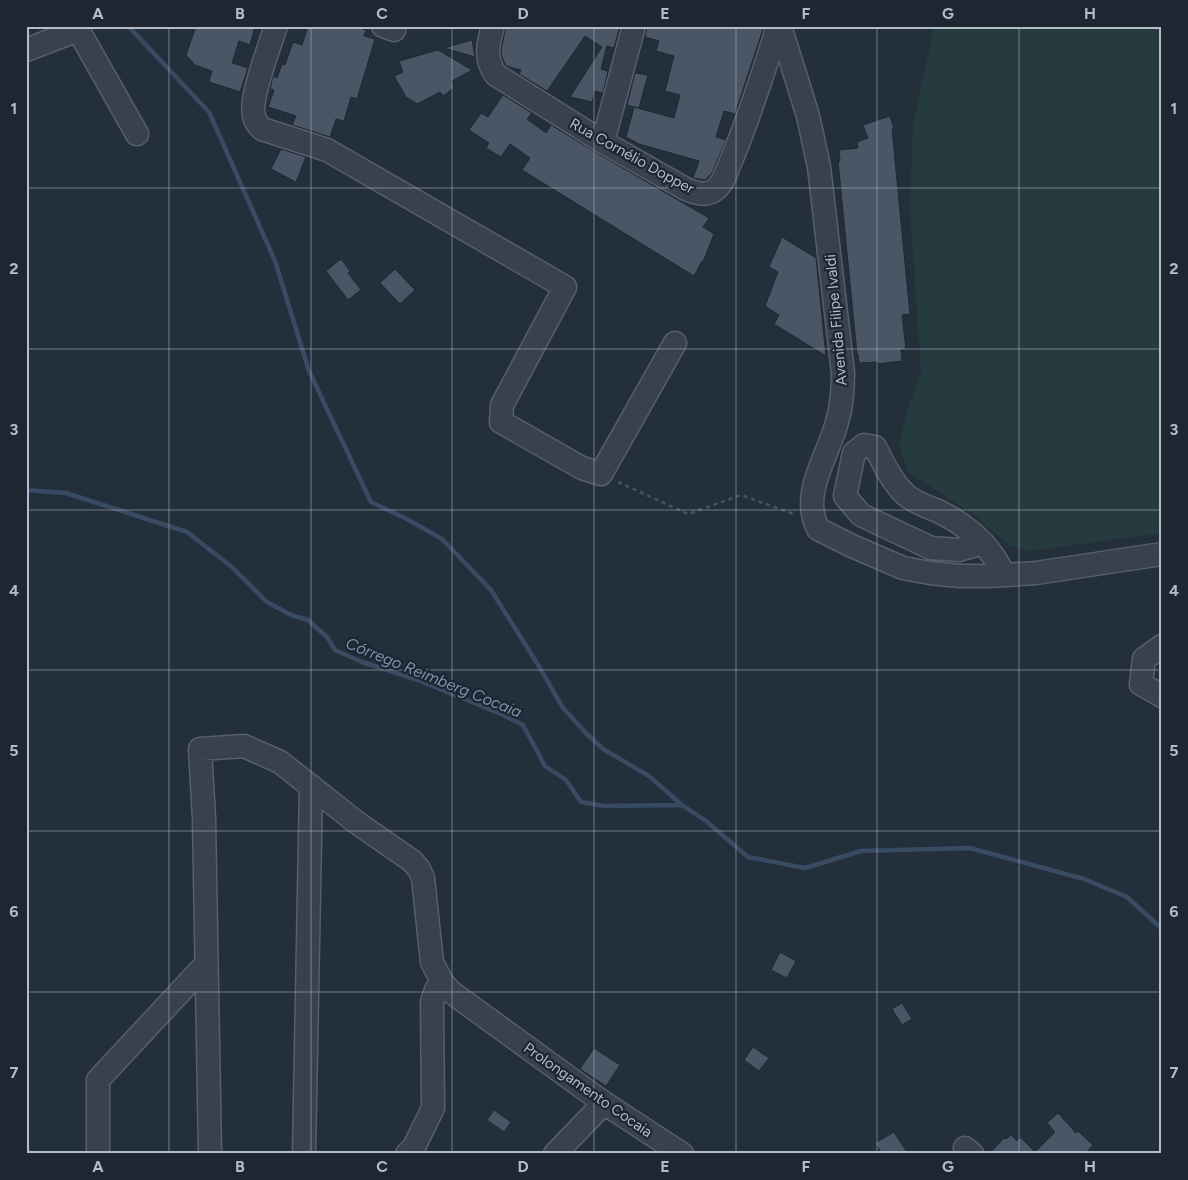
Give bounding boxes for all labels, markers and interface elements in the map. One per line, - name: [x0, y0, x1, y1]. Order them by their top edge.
- text: A: [92, 4, 104, 23]
- text: B: [235, 4, 245, 23]
- text: C: [376, 4, 388, 23]
- text: D: [517, 4, 529, 23]
- text: E: [660, 4, 670, 23]
- text: F: [802, 4, 811, 23]
- text: G: [942, 4, 954, 23]
- text: H: [1084, 4, 1096, 23]
- text: 1: [11, 99, 17, 118]
- text: 1: [1171, 99, 1177, 118]
- street label: Rua Cornélio Dopper: [567, 114, 697, 198]
- street label: Avenida Filipe Ivaldi: [821, 254, 851, 386]
- text: 2: [9, 259, 19, 278]
- text: 2: [1169, 259, 1179, 278]
- text: 3: [10, 420, 19, 439]
- text: 3: [1170, 420, 1179, 439]
- text: 4: [9, 581, 19, 600]
- text: 4: [1169, 581, 1179, 600]
- water label: Córrego Reimberg Cocaia: [343, 633, 525, 722]
- text: 5: [9, 741, 19, 760]
- text: 5: [1169, 741, 1179, 760]
- text: 6: [9, 902, 19, 921]
- text: 6: [1169, 902, 1179, 921]
- street label: Prolongamento Cocaia: [520, 1039, 656, 1141]
- text: 7: [10, 1063, 19, 1082]
- text: 7: [1170, 1063, 1179, 1082]
- text: A: [92, 1157, 104, 1176]
- text: B: [235, 1157, 245, 1176]
- text: C: [376, 1157, 388, 1176]
- text: D: [517, 1157, 529, 1176]
- text: E: [660, 1157, 670, 1176]
- text: F: [802, 1157, 811, 1176]
- text: G: [942, 1157, 954, 1176]
- text: H: [1084, 1157, 1096, 1176]

